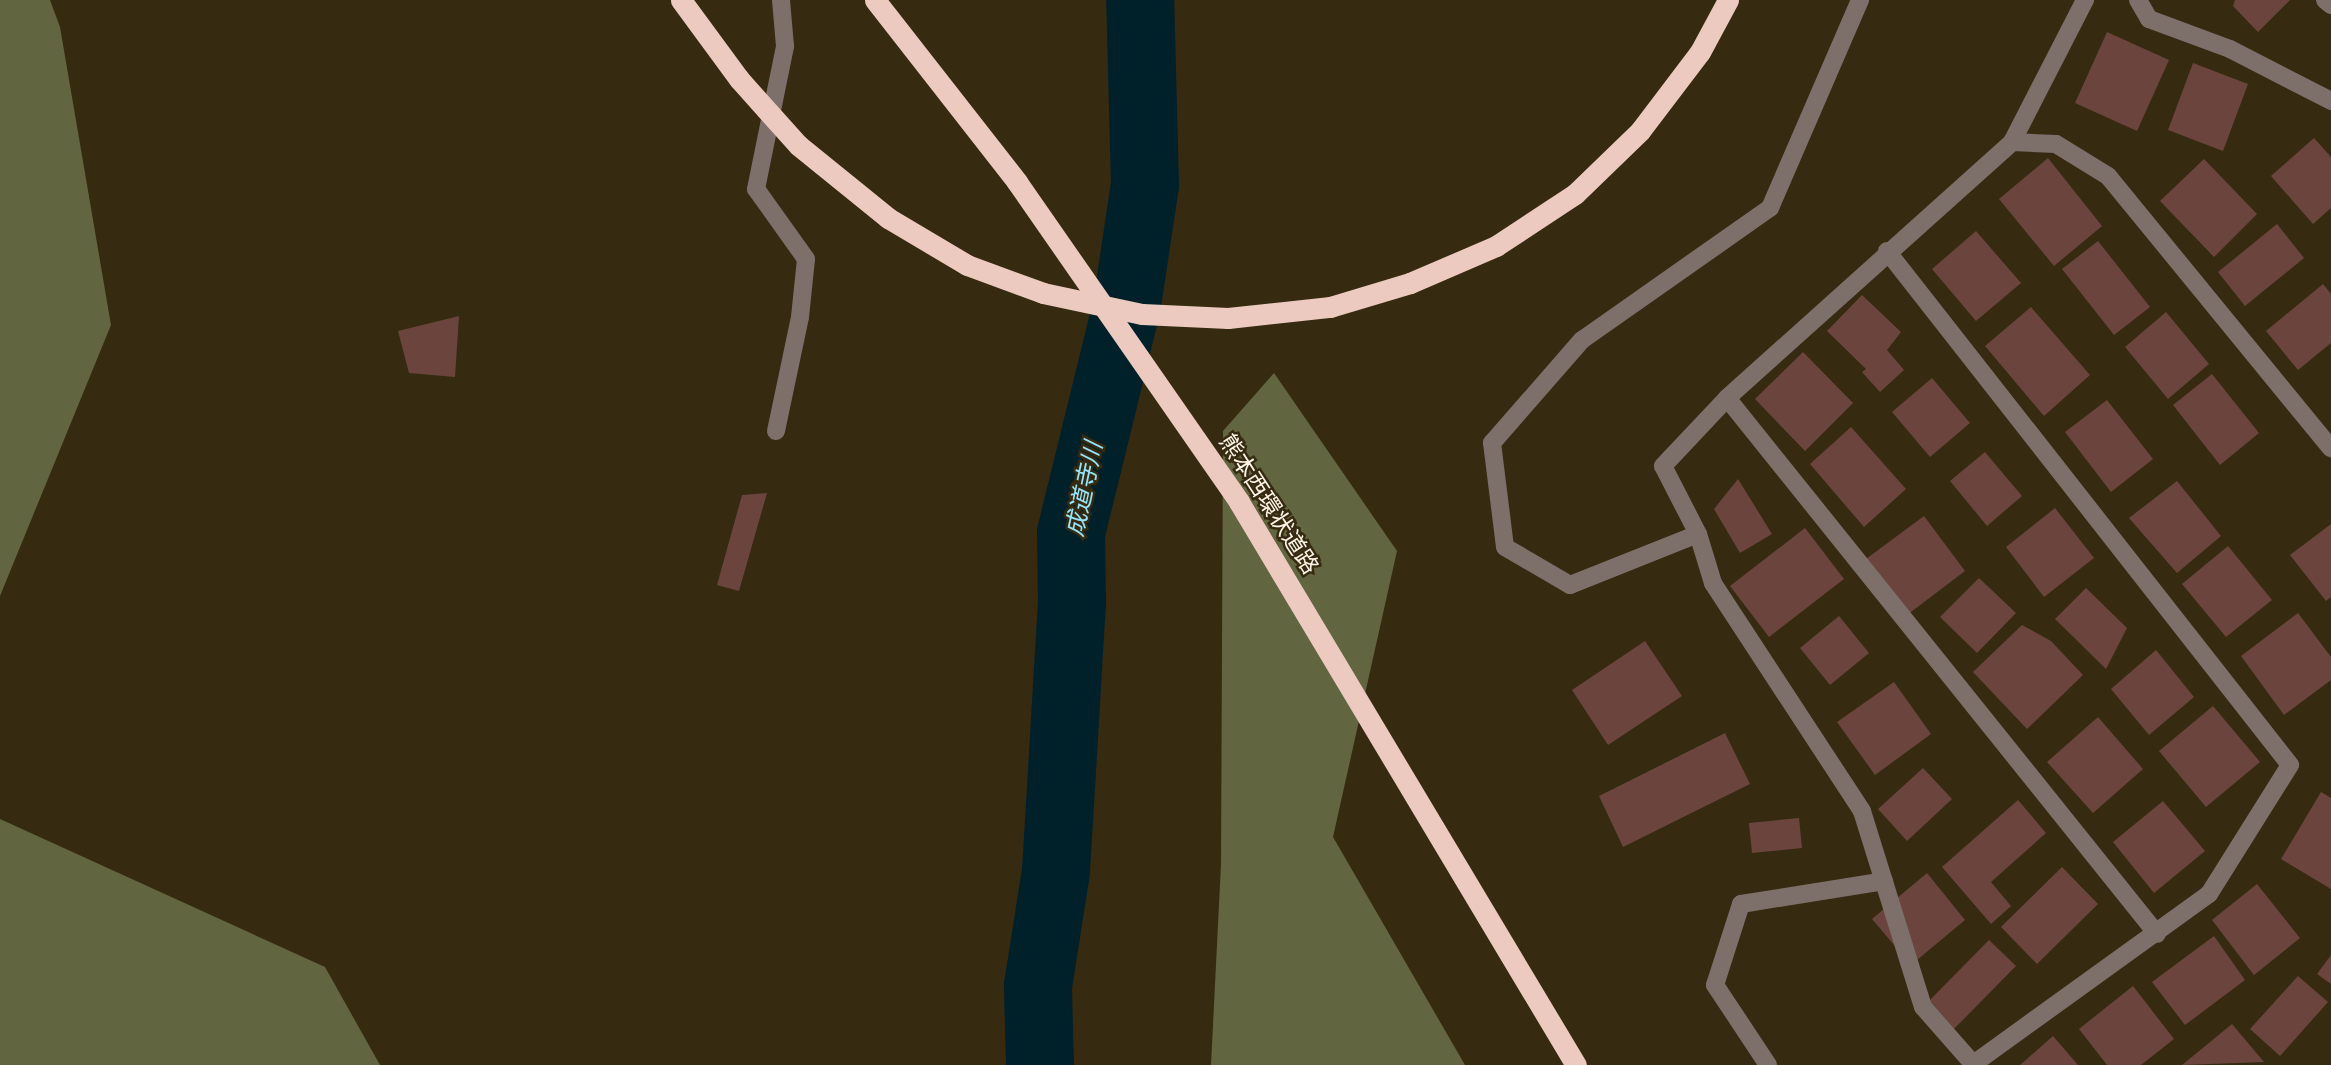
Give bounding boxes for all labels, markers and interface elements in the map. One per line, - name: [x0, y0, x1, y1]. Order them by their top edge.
- street label: 熊本西環状道路: [1214, 429, 1324, 579]
- water label: 成道寺川: [1060, 439, 1108, 539]

